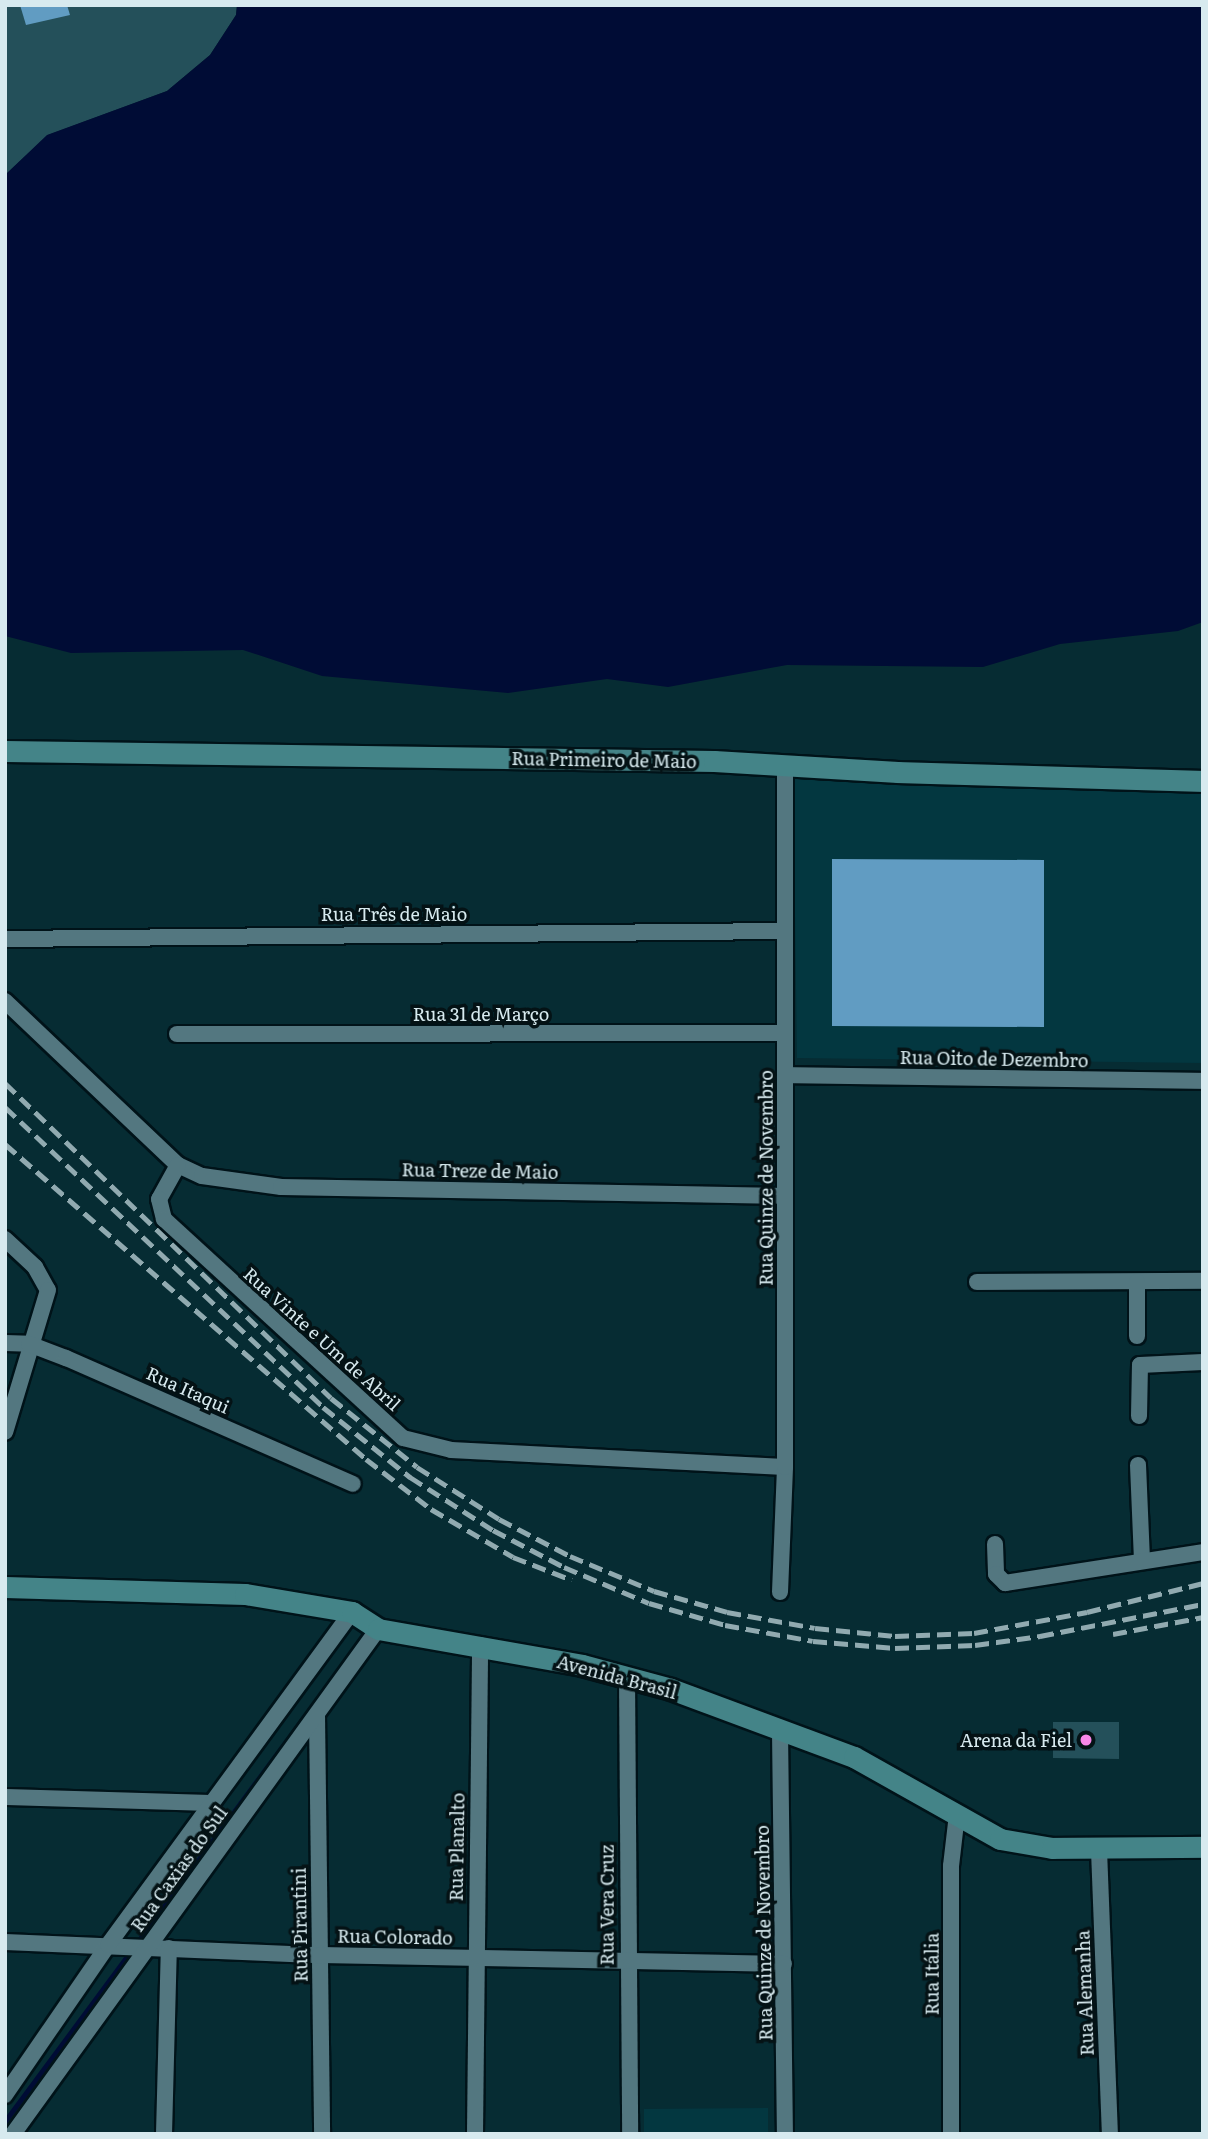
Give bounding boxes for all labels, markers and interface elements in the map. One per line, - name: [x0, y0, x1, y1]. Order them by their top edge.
- street label: Rua Primeiro de Maio: [511, 748, 697, 772]
- street label: Rua Três de Maio: [321, 903, 467, 925]
- street label: Rua 31 de Março: [413, 1003, 549, 1025]
- street label: Rua Oito de Dezembro: [899, 1047, 1089, 1071]
- street label: Rua Quinze de Novembro: [755, 1070, 777, 1286]
- street label: Rua Treze de Maio: [401, 1159, 559, 1183]
- street label: Rua Vinte e Um de Abril: [239, 1263, 405, 1415]
- street label: Rua Itaqui: [143, 1362, 233, 1418]
- street label: Avenida Brasil: [555, 1651, 679, 1703]
- place label: Arena da Fiel: [960, 1729, 1072, 1751]
- marker: Arena da Fiel: [1078, 1732, 1094, 1748]
- street label: Rua Planalto: [445, 1793, 469, 1901]
- street label: Rua Caxias do Sul: [126, 1802, 232, 1936]
- street label: Rua Quinze de Novembro: [751, 1825, 777, 2041]
- street label: Rua Vera Cruz: [596, 1845, 618, 1965]
- street label: Rua Pirantini: [288, 1868, 312, 1982]
- street label: Rua Colorado: [337, 1925, 453, 1949]
- street label: Rua Alemanha: [1072, 1930, 1098, 2056]
- street label: Rua Itália: [921, 1933, 943, 2015]

